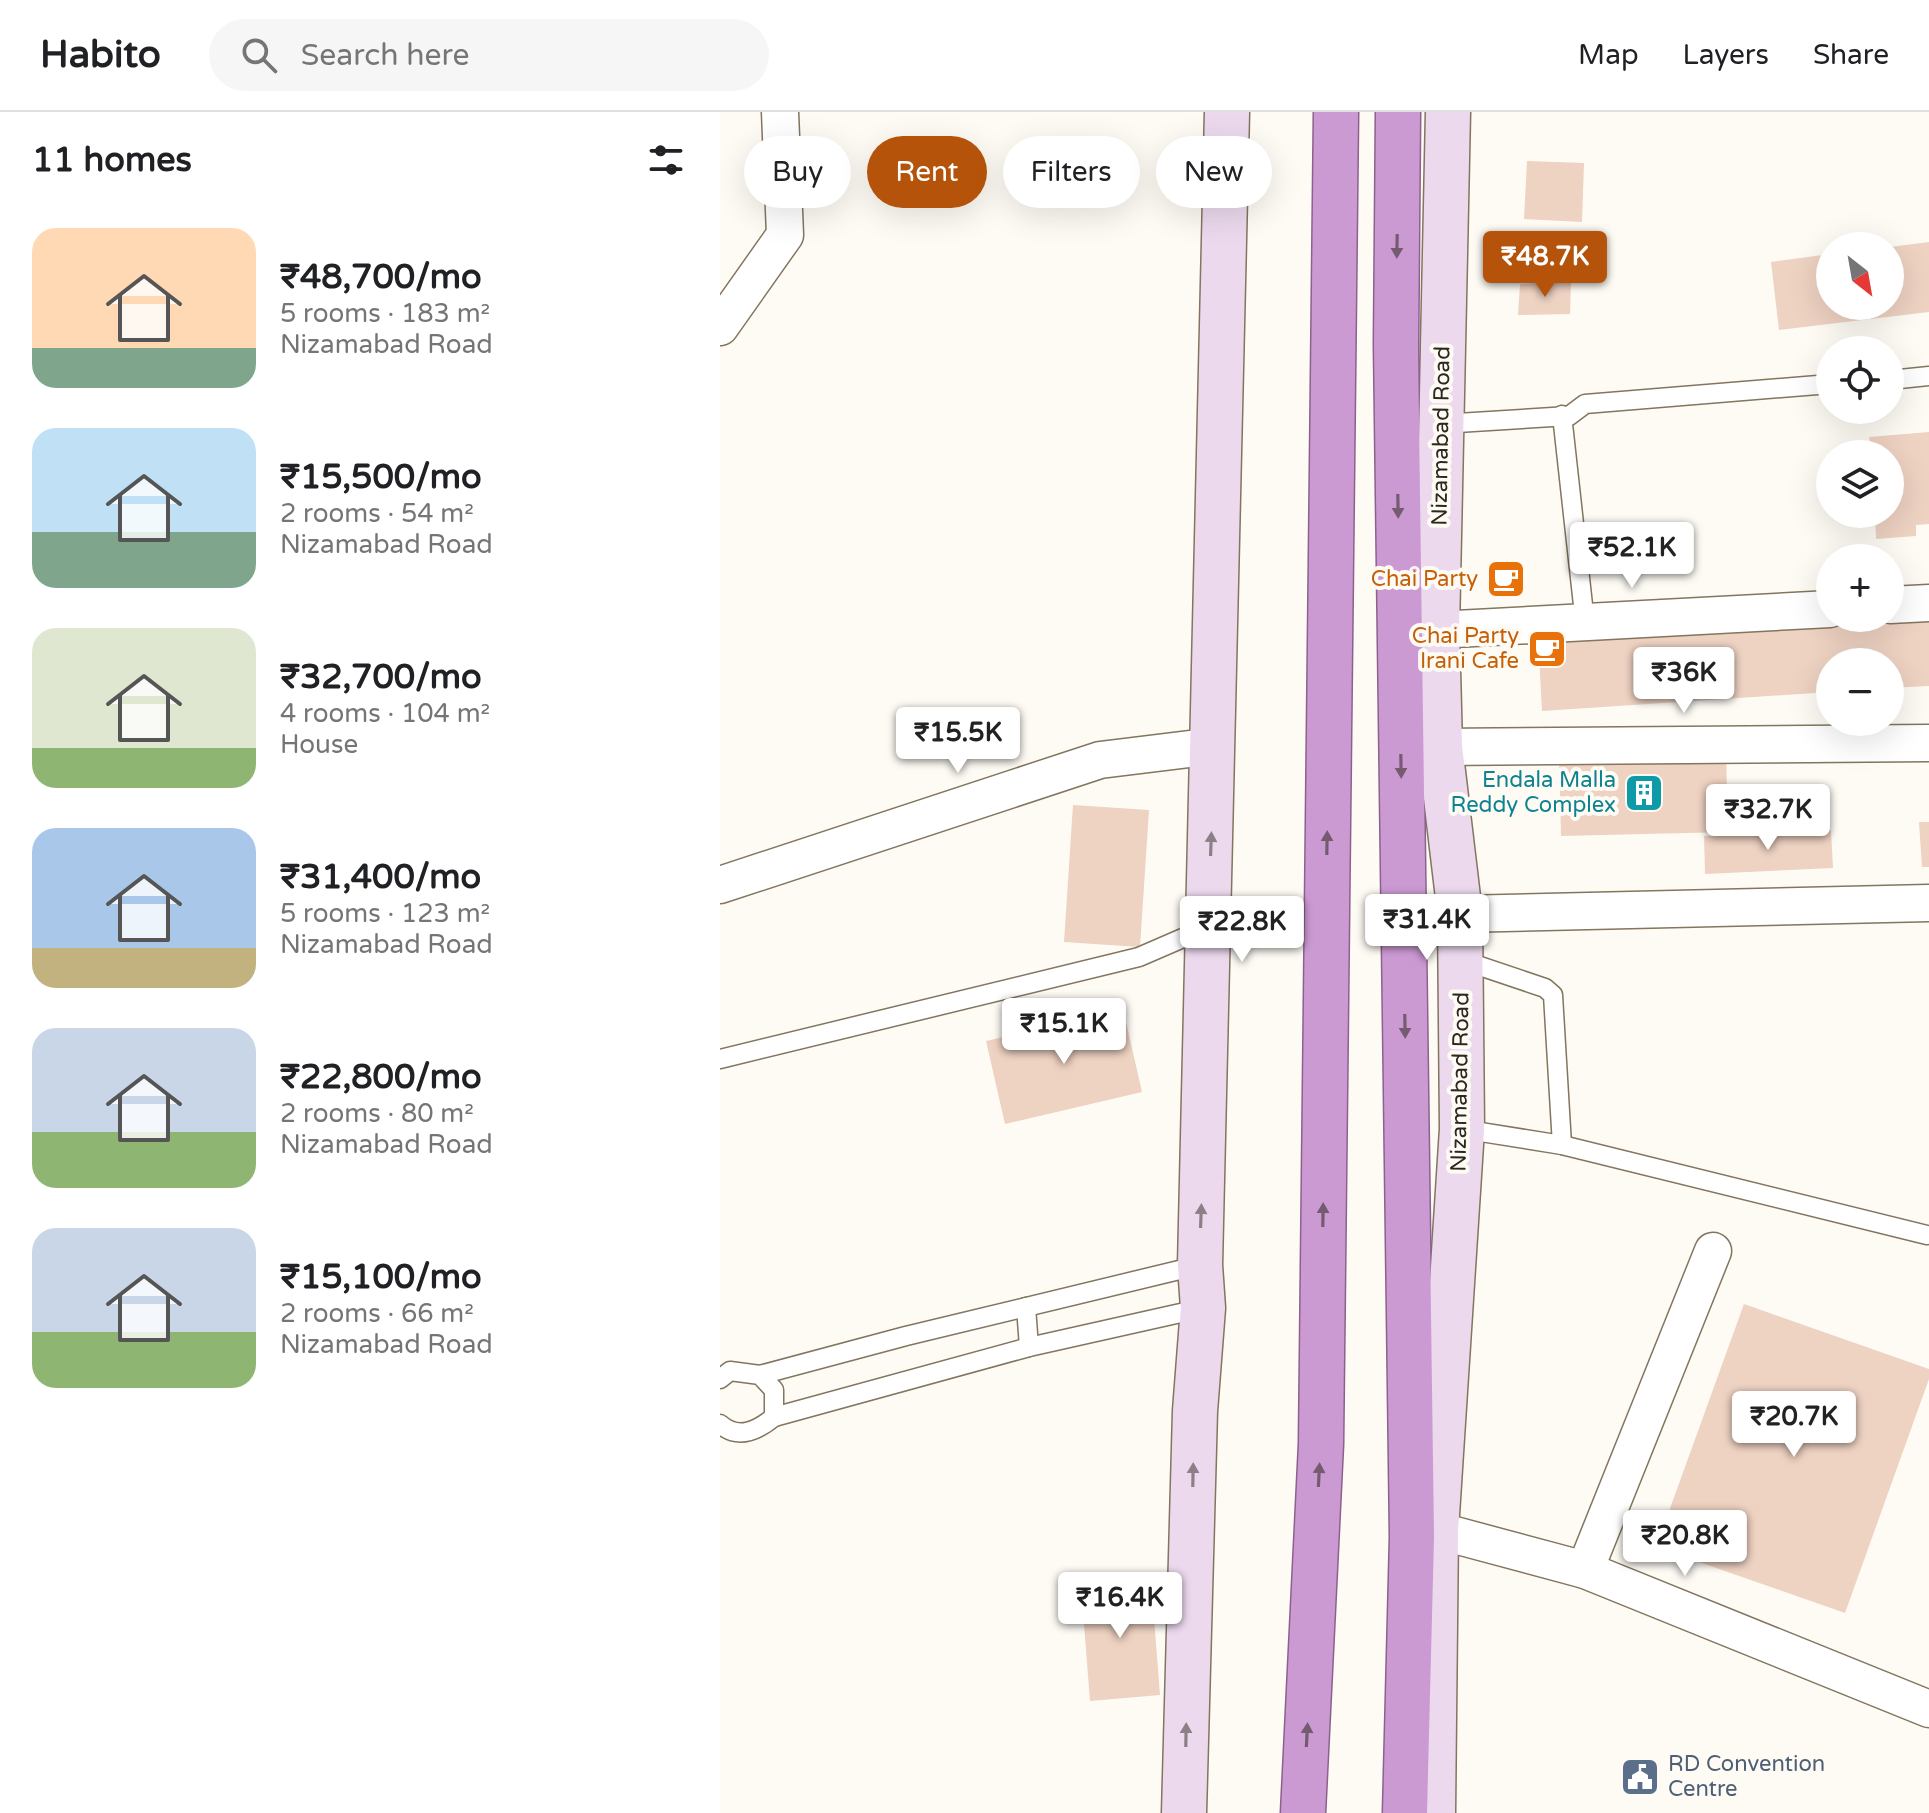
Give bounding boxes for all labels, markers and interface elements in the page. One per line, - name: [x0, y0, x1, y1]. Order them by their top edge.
- search box: [209, 19, 769, 91]
- text: Habito: [40, 32, 161, 78]
- icon: search: [237, 33, 281, 77]
- text: Search here: [301, 37, 470, 74]
- text: Map: [1578, 38, 1639, 72]
- text: Layers: [1683, 38, 1769, 72]
- text: Share: [1813, 38, 1889, 72]
- chip: Buy: [744, 136, 851, 208]
- chip: Rent: [867, 136, 987, 208]
- chip: Filters: [1003, 136, 1140, 208]
- chip: New: [1156, 136, 1272, 208]
- icon: filters: [644, 138, 688, 182]
- text: 11 homes: [32, 140, 192, 181]
- pin: ₹48.7K: [1480, 231, 1610, 299]
- north arrow: [1816, 232, 1904, 320]
- map controls: [1816, 232, 1904, 736]
- one-way arrow: [1390, 234, 1403, 259]
- text: ₹48.7K: [1501, 241, 1589, 272]
- text: ₹48,700/mo: [280, 257, 482, 298]
- icon: home: [96, 260, 192, 356]
- text: 5 rooms · 183 m²: [280, 298, 490, 329]
- text: Nizamabad Road: [280, 329, 493, 360]
- button: locate: [1816, 336, 1904, 424]
- street label: Nizamabad Road: [1426, 346, 1456, 526]
- button: layers: [1816, 440, 1904, 528]
- text: ₹15,500/mo: [280, 457, 482, 498]
- icon: home: [96, 460, 192, 556]
- one-way arrow: [1392, 494, 1404, 519]
- text: 2 rooms · 54 m²: [280, 498, 474, 529]
- pin: ₹52.1K: [1567, 522, 1697, 590]
- text: Nizamabad Road: [280, 529, 493, 560]
- text: ₹52.1K: [1588, 532, 1676, 563]
- button: +: [1816, 544, 1904, 632]
- cafe icon: Chai Party: [1485, 558, 1527, 600]
- place label: Chai Party: [1371, 566, 1478, 592]
- place label: Chai Party Irani Cafe: [1412, 623, 1519, 674]
- cafe icon: Chai Party Irani Cafe: [1526, 628, 1568, 670]
- pin: ₹36K: [1637, 647, 1731, 715]
- button: −: [1816, 648, 1904, 736]
- text: ₹32,700/mo: [280, 657, 482, 698]
- text: ₹36K: [1651, 657, 1717, 688]
- icon: home: [96, 660, 192, 756]
- text: 4 rooms · 104 m²: [280, 698, 490, 729]
- pin: ₹15.5K: [893, 707, 1023, 775]
- text: ₹15.5K: [914, 717, 1002, 748]
- text: House: [280, 729, 358, 760]
- one-way arrow: [1395, 754, 1407, 779]
- place label: Endala Malla Reddy Complex: [1450, 767, 1616, 818]
- building icon: Endala Malla Reddy Complex: [1623, 772, 1665, 814]
- pin: ₹32.7K: [1703, 784, 1833, 852]
- text: ₹32.7K: [1724, 794, 1812, 825]
- one-way arrow: [1321, 830, 1333, 855]
- one-way arrow: [1205, 831, 1218, 856]
- text: ₹31,400/mo: [280, 857, 481, 898]
- icon: home: [96, 860, 192, 956]
- pin: ₹31.4K: [1362, 894, 1492, 962]
- pin: ₹22.8K: [1177, 896, 1307, 964]
- text: 5 rooms · 123 m²: [280, 898, 490, 929]
- text: ₹31.4K: [1383, 904, 1471, 935]
- text: ₹22.8K: [1198, 906, 1286, 937]
- text: Nizamabad Road: [280, 929, 493, 960]
- street label: Nizamabad Road: [1445, 992, 1475, 1172]
- pin: ₹15.1K: [999, 998, 1129, 1066]
- text: ₹15.1K: [1020, 1008, 1108, 1039]
- one-way arrow: [1399, 1014, 1411, 1039]
- text: ₹22,800/mo: [280, 1057, 482, 1098]
- icon: home: [96, 1060, 192, 1156]
- text: 2 rooms · 80 m²: [280, 1098, 474, 1129]
- text: Nizamabad Road: [280, 1129, 493, 1160]
- one-way arrow: [1317, 1202, 1329, 1227]
- one-way arrow: [1194, 1203, 1207, 1228]
- text: ₹15,100/mo: [280, 1257, 482, 1298]
- icon: home: [96, 1260, 192, 1356]
- text: 2 rooms · 66 m²: [280, 1298, 474, 1329]
- text: Nizamabad Road: [280, 1329, 493, 1360]
- pin: ₹20.7K: [1729, 1391, 1859, 1459]
- text: ₹20.7K: [1750, 1401, 1838, 1432]
- one-way arrow: [1187, 1462, 1199, 1487]
- one-way arrow: [1313, 1462, 1326, 1487]
- pin: ₹20.8K: [1620, 1510, 1750, 1578]
- text: ₹20.8K: [1641, 1520, 1729, 1551]
- pin: ₹16.4K: [1055, 1572, 1185, 1640]
- text: ₹16.4K: [1076, 1582, 1164, 1613]
- one-way arrow: [1180, 1722, 1192, 1747]
- one-way arrow: [1300, 1722, 1313, 1747]
- place label: RD Convention Centre: [1668, 1751, 1825, 1802]
- public building icon: RD Convention Centre: [1619, 1756, 1661, 1798]

